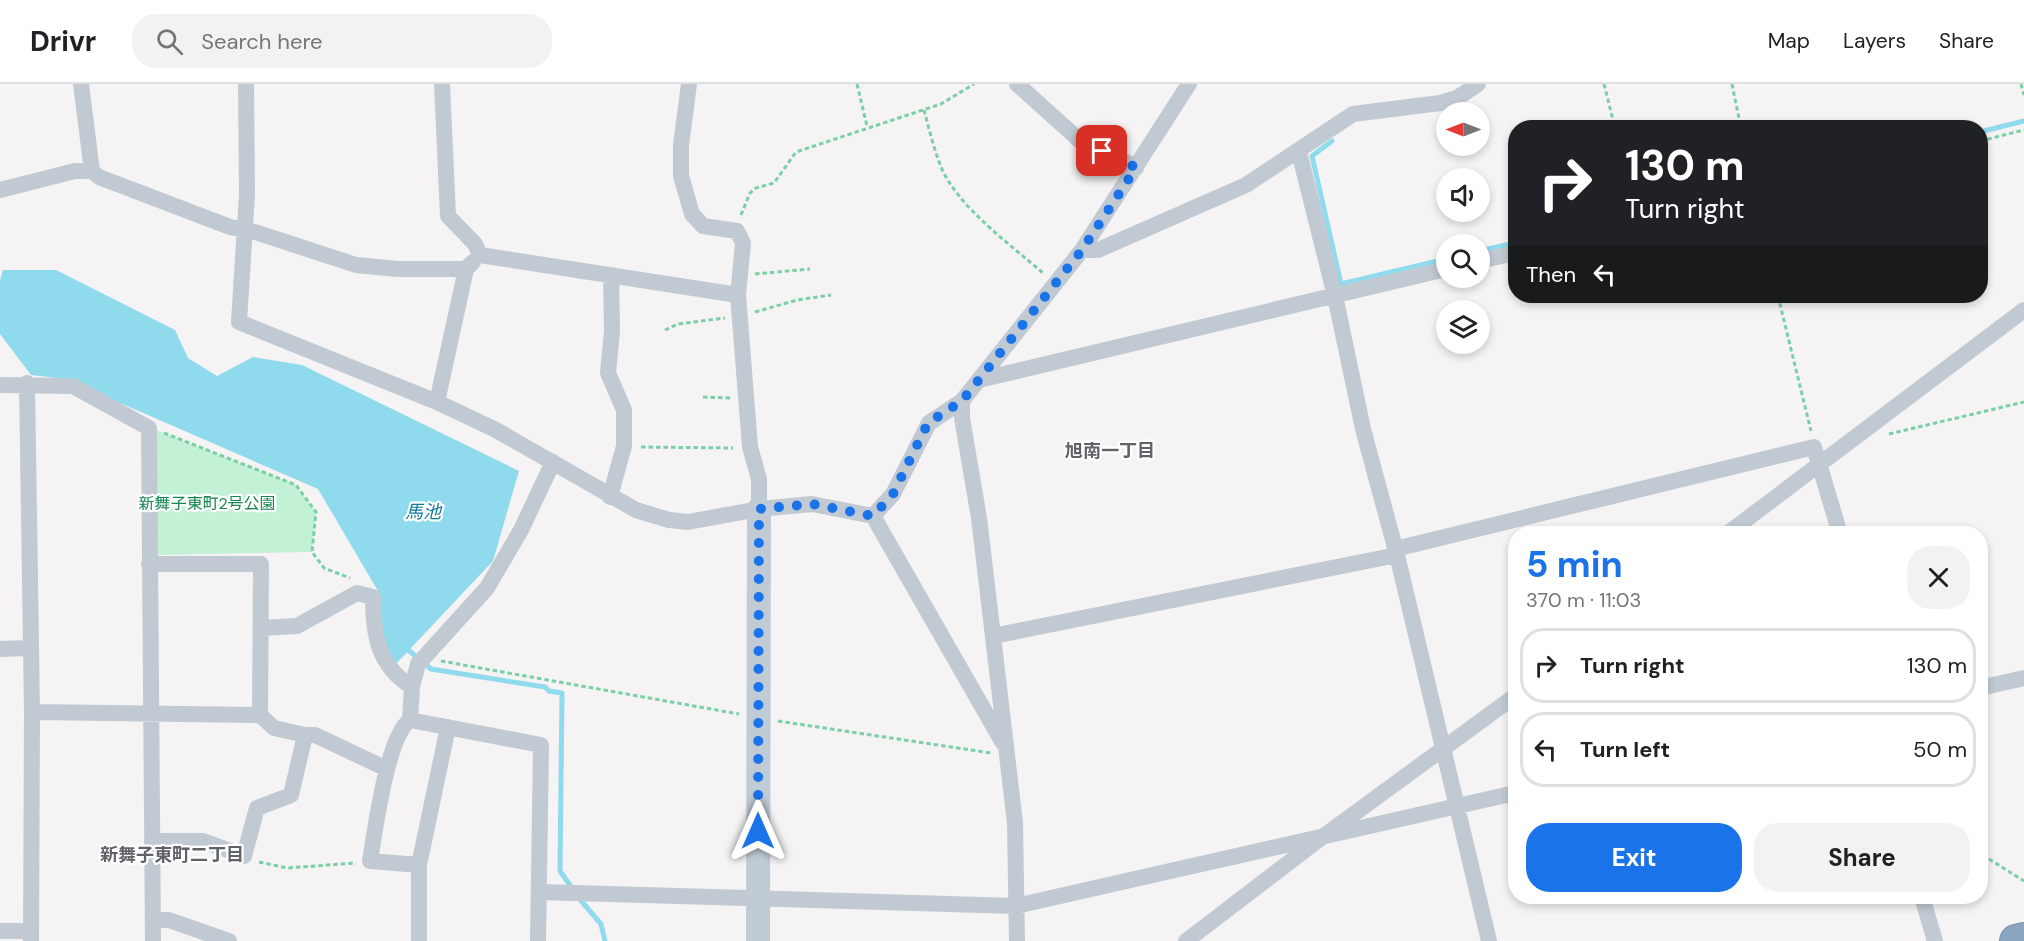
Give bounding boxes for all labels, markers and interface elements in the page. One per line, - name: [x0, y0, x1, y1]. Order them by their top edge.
- search box: [132, 14, 552, 68]
- text: Drivr: [30, 23, 96, 60]
- icon: search: [153, 25, 186, 58]
- text: Search here: [201, 27, 323, 56]
- text: Map: [1768, 27, 1810, 55]
- text: Layers: [1843, 27, 1906, 55]
- text: Share: [1939, 27, 1994, 55]
- north arrow: [1436, 102, 1490, 156]
- map controls: [1436, 102, 1490, 354]
- pin: [1076, 125, 1127, 176]
- icon: arrive: [1085, 134, 1118, 167]
- text: 130 m: [1625, 138, 1745, 193]
- icon: right: [1526, 144, 1604, 222]
- button: sound: [1436, 168, 1490, 222]
- text: Turn right: [1625, 191, 1745, 226]
- button: search: [1436, 234, 1490, 288]
- icon: left: [1588, 258, 1621, 291]
- text: Then: [1526, 260, 1576, 289]
- button: layers: [1436, 300, 1490, 354]
- district label: 旭南一丁目: [1065, 439, 1155, 463]
- park label: 新舞子東町2号公園: [138, 493, 276, 514]
- water label: 馬池: [405, 500, 443, 524]
- text: 5 min: [1526, 541, 1623, 588]
- button: close: [1907, 546, 1970, 609]
- text: 370 m · 11:03: [1526, 587, 1641, 613]
- icon: right: [1529, 649, 1562, 682]
- text: Turn right: [1580, 651, 1685, 680]
- text: 130 m: [1907, 651, 1967, 680]
- icon: left: [1529, 733, 1562, 766]
- text: Turn left: [1580, 735, 1670, 764]
- text: 50 m: [1913, 735, 1967, 764]
- position arrow: [726, 799, 790, 863]
- button: Exit: [1526, 823, 1742, 892]
- button: Share: [1754, 823, 1970, 892]
- district label: 新舞子東町二丁目: [100, 843, 244, 867]

